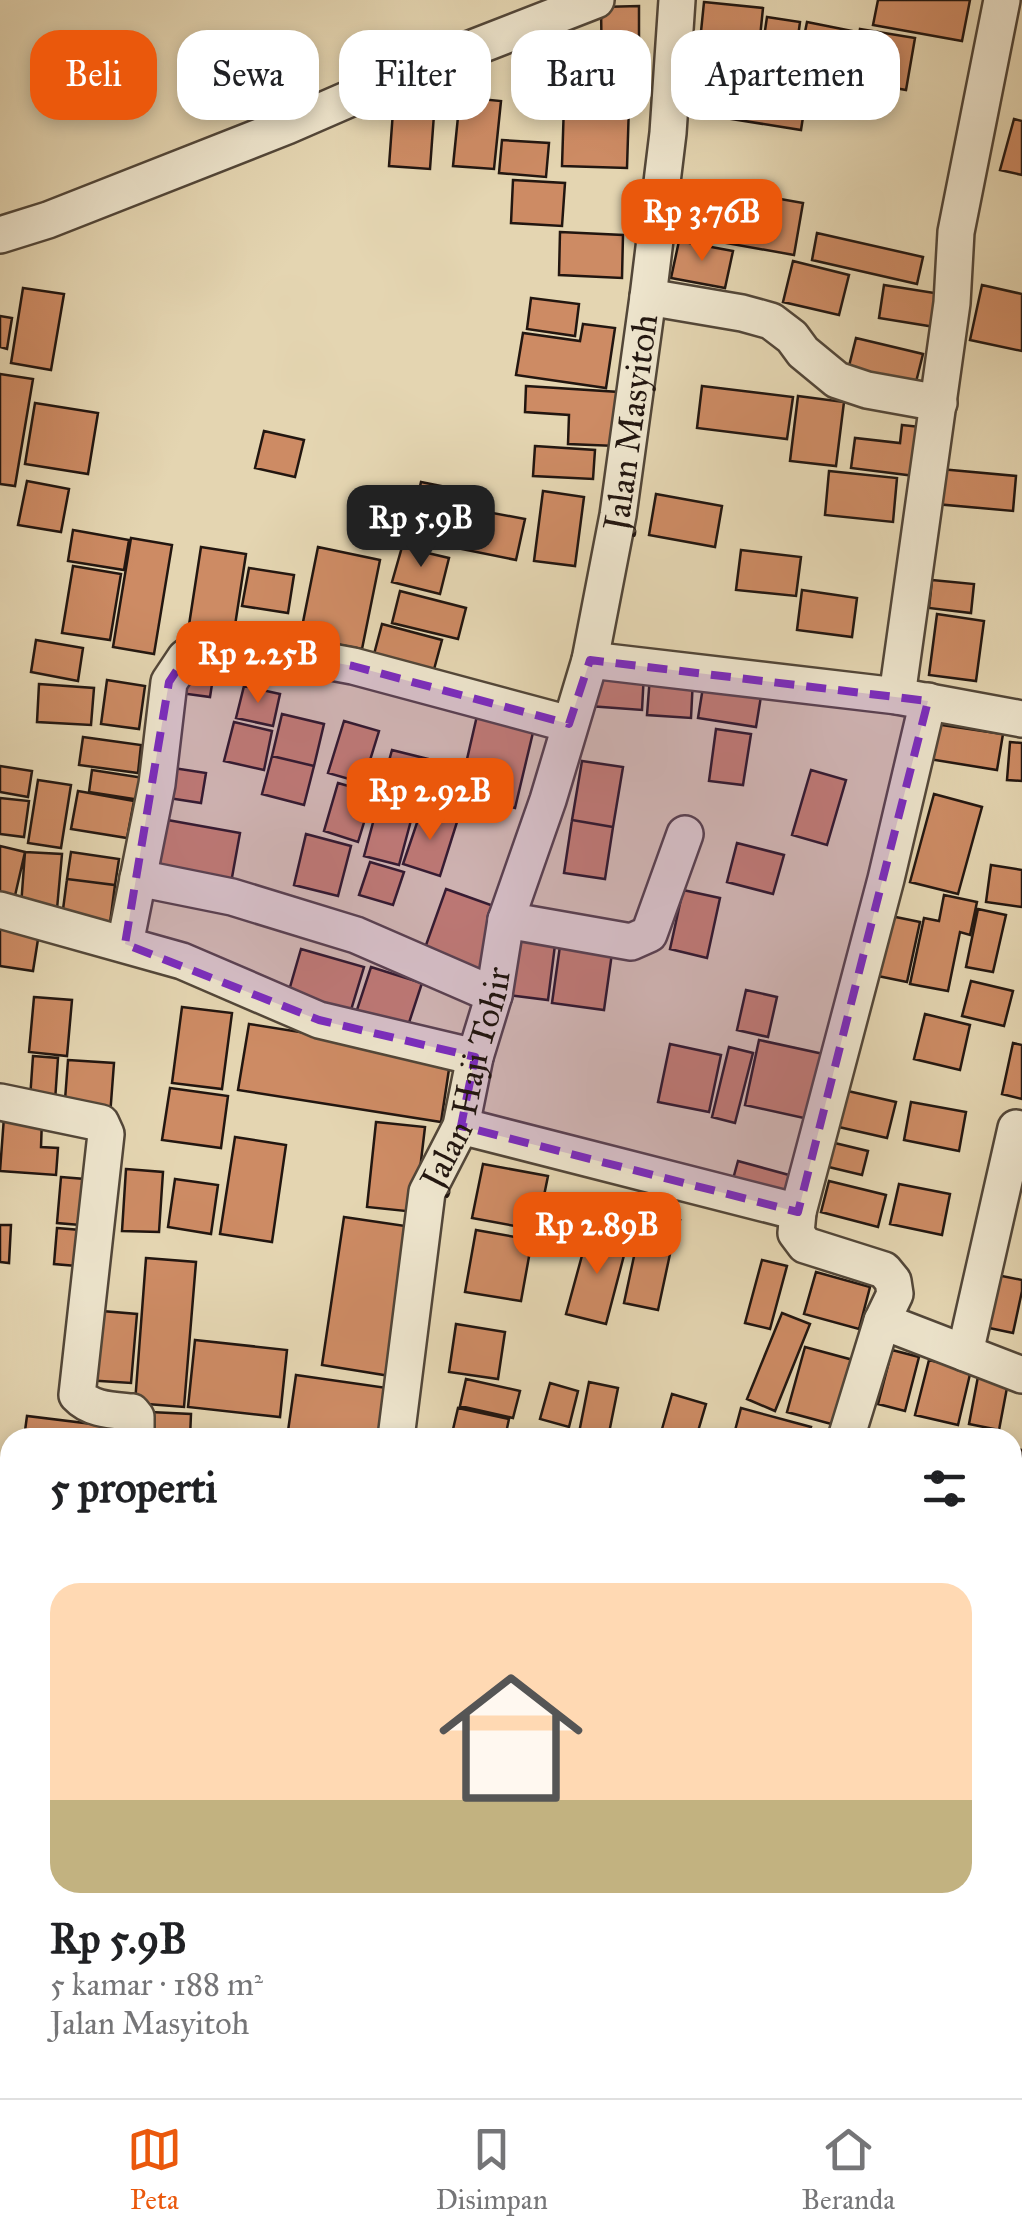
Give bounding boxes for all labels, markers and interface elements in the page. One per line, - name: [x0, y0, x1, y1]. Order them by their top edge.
- chip: Beli: [30, 30, 157, 120]
- chip: Sewa: [177, 30, 319, 120]
- chip: Filter: [339, 30, 491, 120]
- chip: Baru: [511, 30, 651, 120]
- chip: Apartemen: [671, 30, 900, 120]
- pin: Rp 3.76B: [599, 179, 805, 264]
- text: Rp 3.76B: [643, 192, 761, 231]
- street label: Jalan Masyitoh: [594, 311, 667, 538]
- pin: Rp 5.9B: [329, 485, 513, 570]
- text: Rp 5.9B: [369, 498, 473, 537]
- pin: Rp 2.25B: [155, 621, 361, 706]
- text: Rp 2.25B: [198, 634, 318, 673]
- pin: Rp 2.92B: [327, 758, 533, 843]
- text: Rp 2.92B: [369, 771, 491, 810]
- street label: Jalan Haji Tohir: [410, 963, 520, 1200]
- pin: Rp 2.89B: [494, 1192, 700, 1277]
- text: Rp 2.89B: [535, 1205, 659, 1244]
- icon: filters: [917, 1461, 972, 1516]
- text: 5 properti: [50, 1462, 217, 1514]
- icon: home: [421, 1648, 601, 1828]
- text: Rp 5.9B: [50, 1913, 187, 1965]
- text: 5 kamar · 188 m²: [50, 1965, 263, 2004]
- text: Jalan Masyitoh: [50, 2004, 249, 2043]
- tab: Peta: [127, 2122, 182, 2217]
- tab: Disimpan: [436, 2122, 548, 2217]
- tab: Beranda: [802, 2122, 895, 2217]

